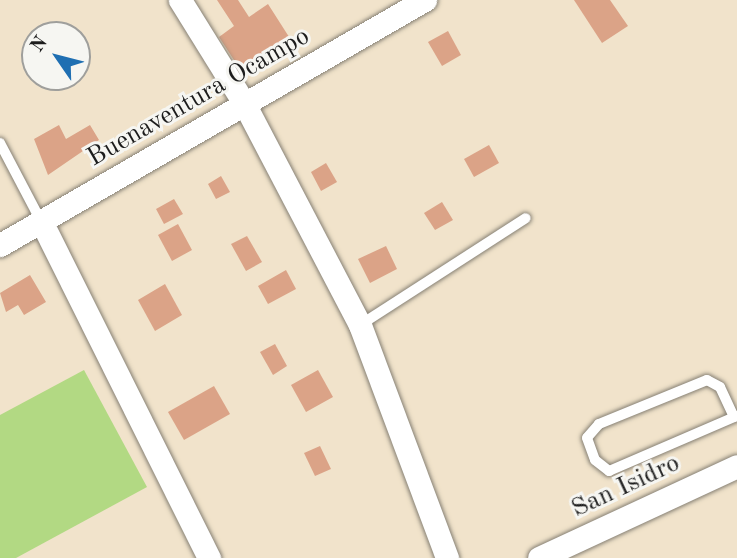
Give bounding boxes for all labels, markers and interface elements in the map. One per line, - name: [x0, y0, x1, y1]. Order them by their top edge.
- north arrow: [21, 21, 91, 91]
- street label: Buenaventura Ocampo: [82, 22, 316, 174]
- text: N: [28, 33, 52, 56]
- street label: San Isidro: [567, 448, 685, 526]

